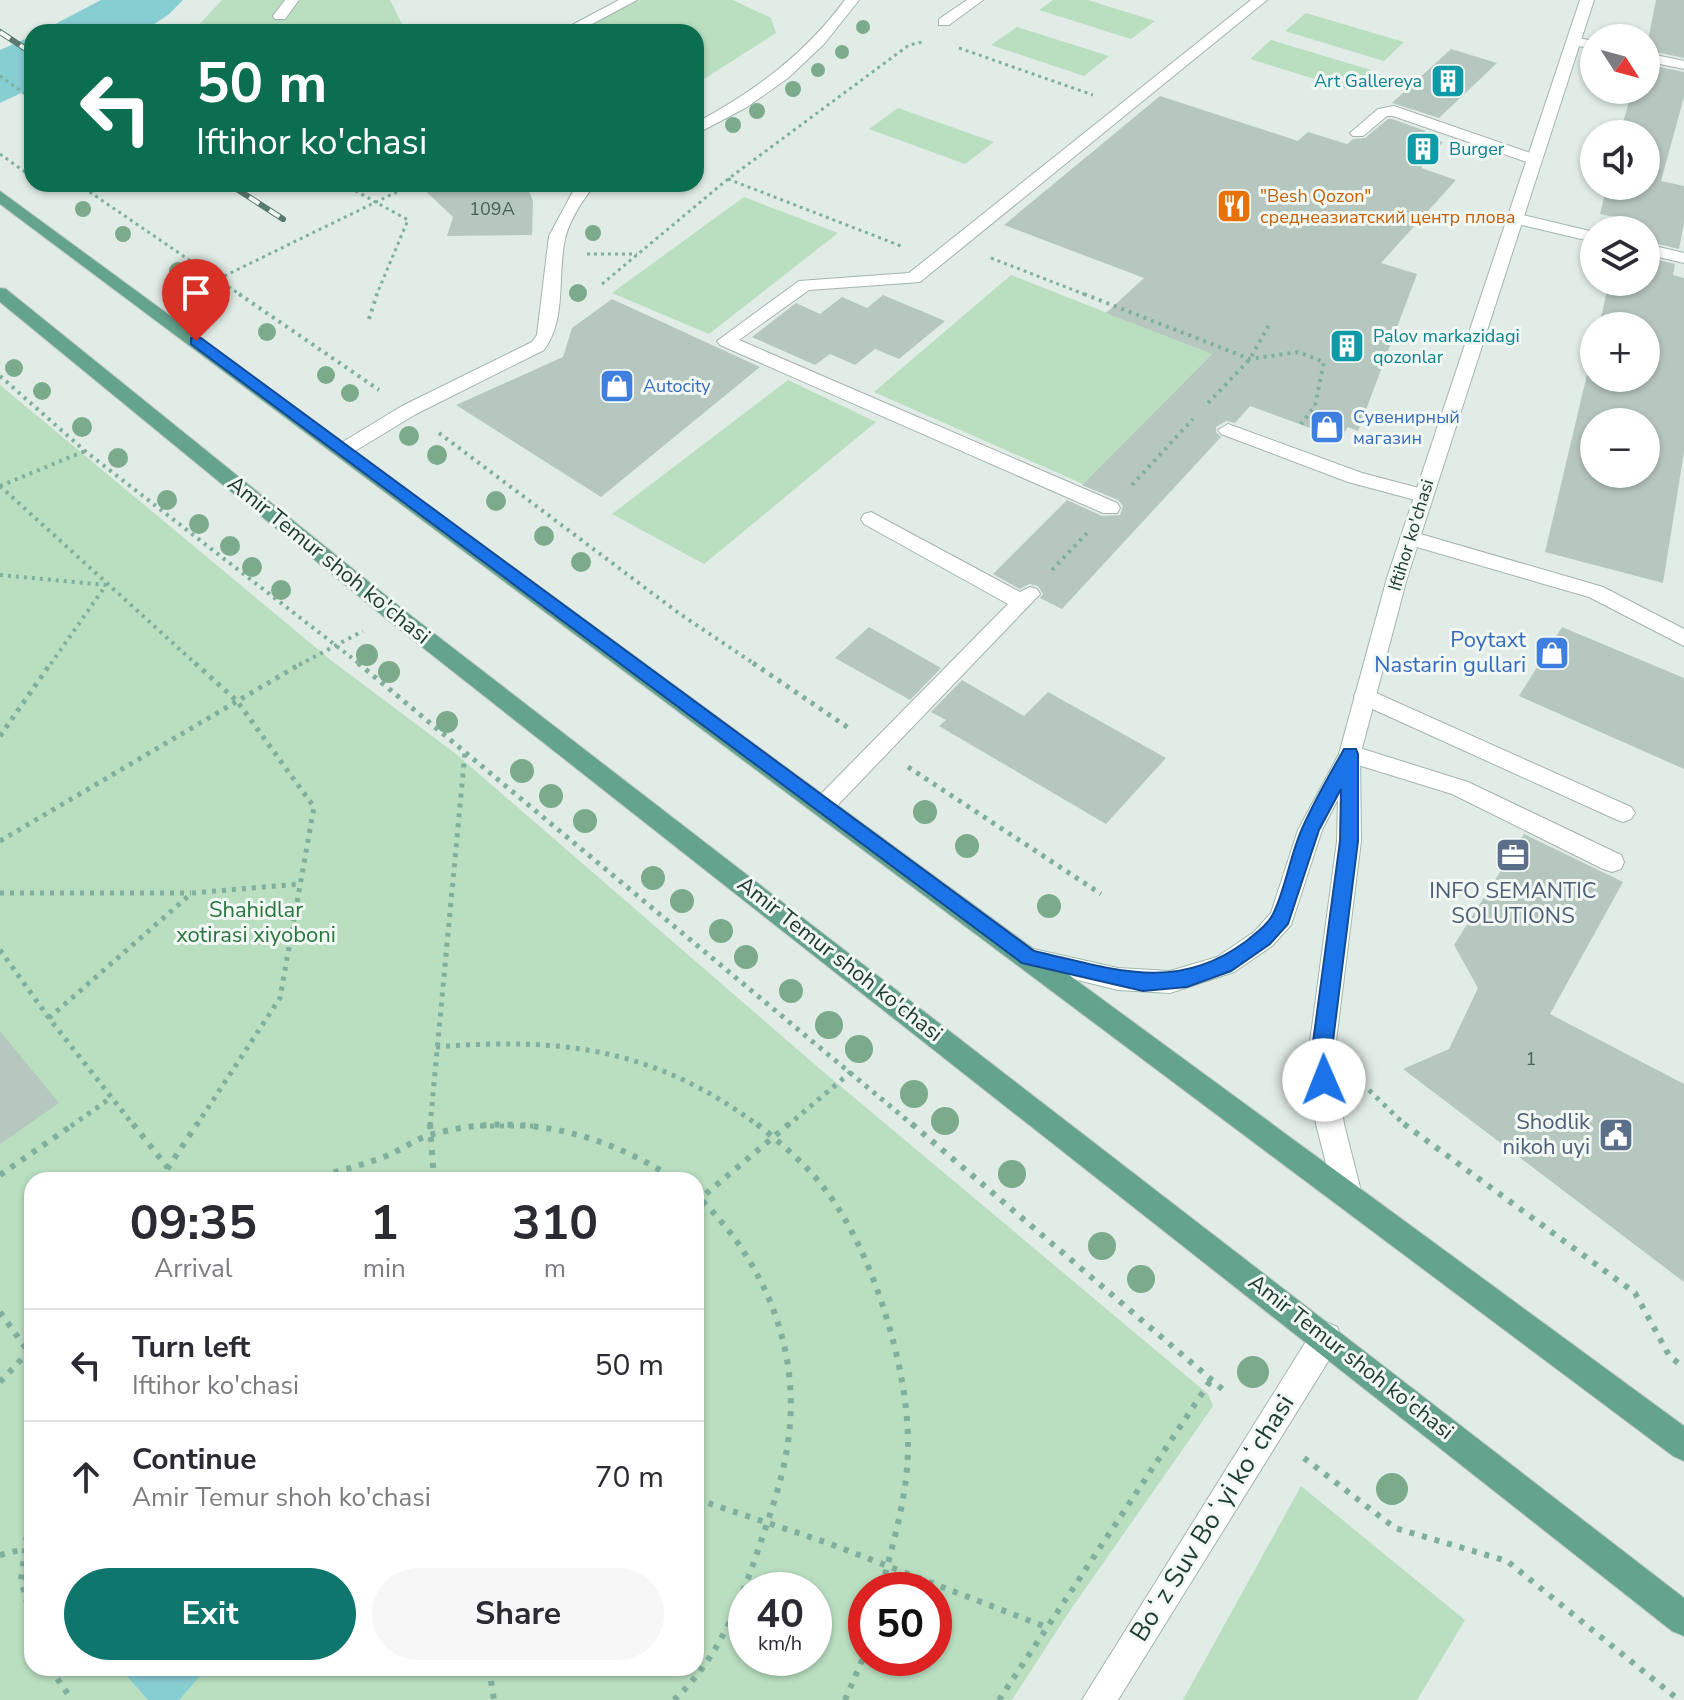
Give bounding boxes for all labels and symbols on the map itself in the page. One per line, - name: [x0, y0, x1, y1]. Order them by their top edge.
- north arrow: [1580, 24, 1660, 104]
- building icon: Art Gallereya: [1429, 62, 1467, 100]
- place label: Art Gallereya: [1314, 69, 1422, 93]
- building icon: Burger: [1404, 130, 1442, 168]
- place label: Burger: [1449, 137, 1505, 161]
- place label: "Besh Qozon" среднеазиатский центр плова: [1260, 184, 1515, 229]
- restaurant icon: "Besh Qozon" среднеазиатский центр плова: [1215, 187, 1253, 225]
- house number: 109A: [469, 197, 515, 221]
- pin: [162, 259, 230, 341]
- place label: Palov markazidagi qozonlar: [1373, 324, 1520, 369]
- building icon: Palov markazidagi qozonlar: [1328, 327, 1366, 365]
- shop icon: Autocity: [598, 367, 636, 405]
- place label: Autocity: [643, 374, 711, 398]
- place label: Сувенирный магазин: [1353, 405, 1460, 450]
- shop icon: Сувенирный магазин: [1308, 408, 1346, 446]
- street label: Amir Temur shoh ko'chasi: [221, 469, 437, 651]
- street label: Iftihor ko'chasi: [1383, 476, 1439, 594]
- place label: Poytaxt Nastarin gullari: [1374, 625, 1526, 680]
- shop icon: Poytaxt Nastarin gullari: [1533, 634, 1571, 672]
- office icon: INFO SEMANTIC SOLUTIONS: [1494, 836, 1532, 874]
- street label: Amir Temur shoh ko'chasi: [731, 869, 949, 1049]
- place label: INFO SEMANTIC SOLUTIONS: [1429, 876, 1597, 931]
- park label: Shahidlar xotirasi xiyoboni: [176, 895, 336, 950]
- position arrow: [1282, 1038, 1366, 1122]
- house number: 1: [1526, 1047, 1536, 1071]
- place label: Shodlik nikoh uyi: [1503, 1107, 1591, 1162]
- public building icon: Shodlik nikoh uyi: [1597, 1116, 1635, 1154]
- street label: Amir Temur shoh ko'chasi: [1242, 1267, 1460, 1447]
- street label: Boʻz Suv Boʻyi koʻchasi: [1122, 1388, 1302, 1648]
- speed limit sign: 50: [848, 1572, 952, 1676]

